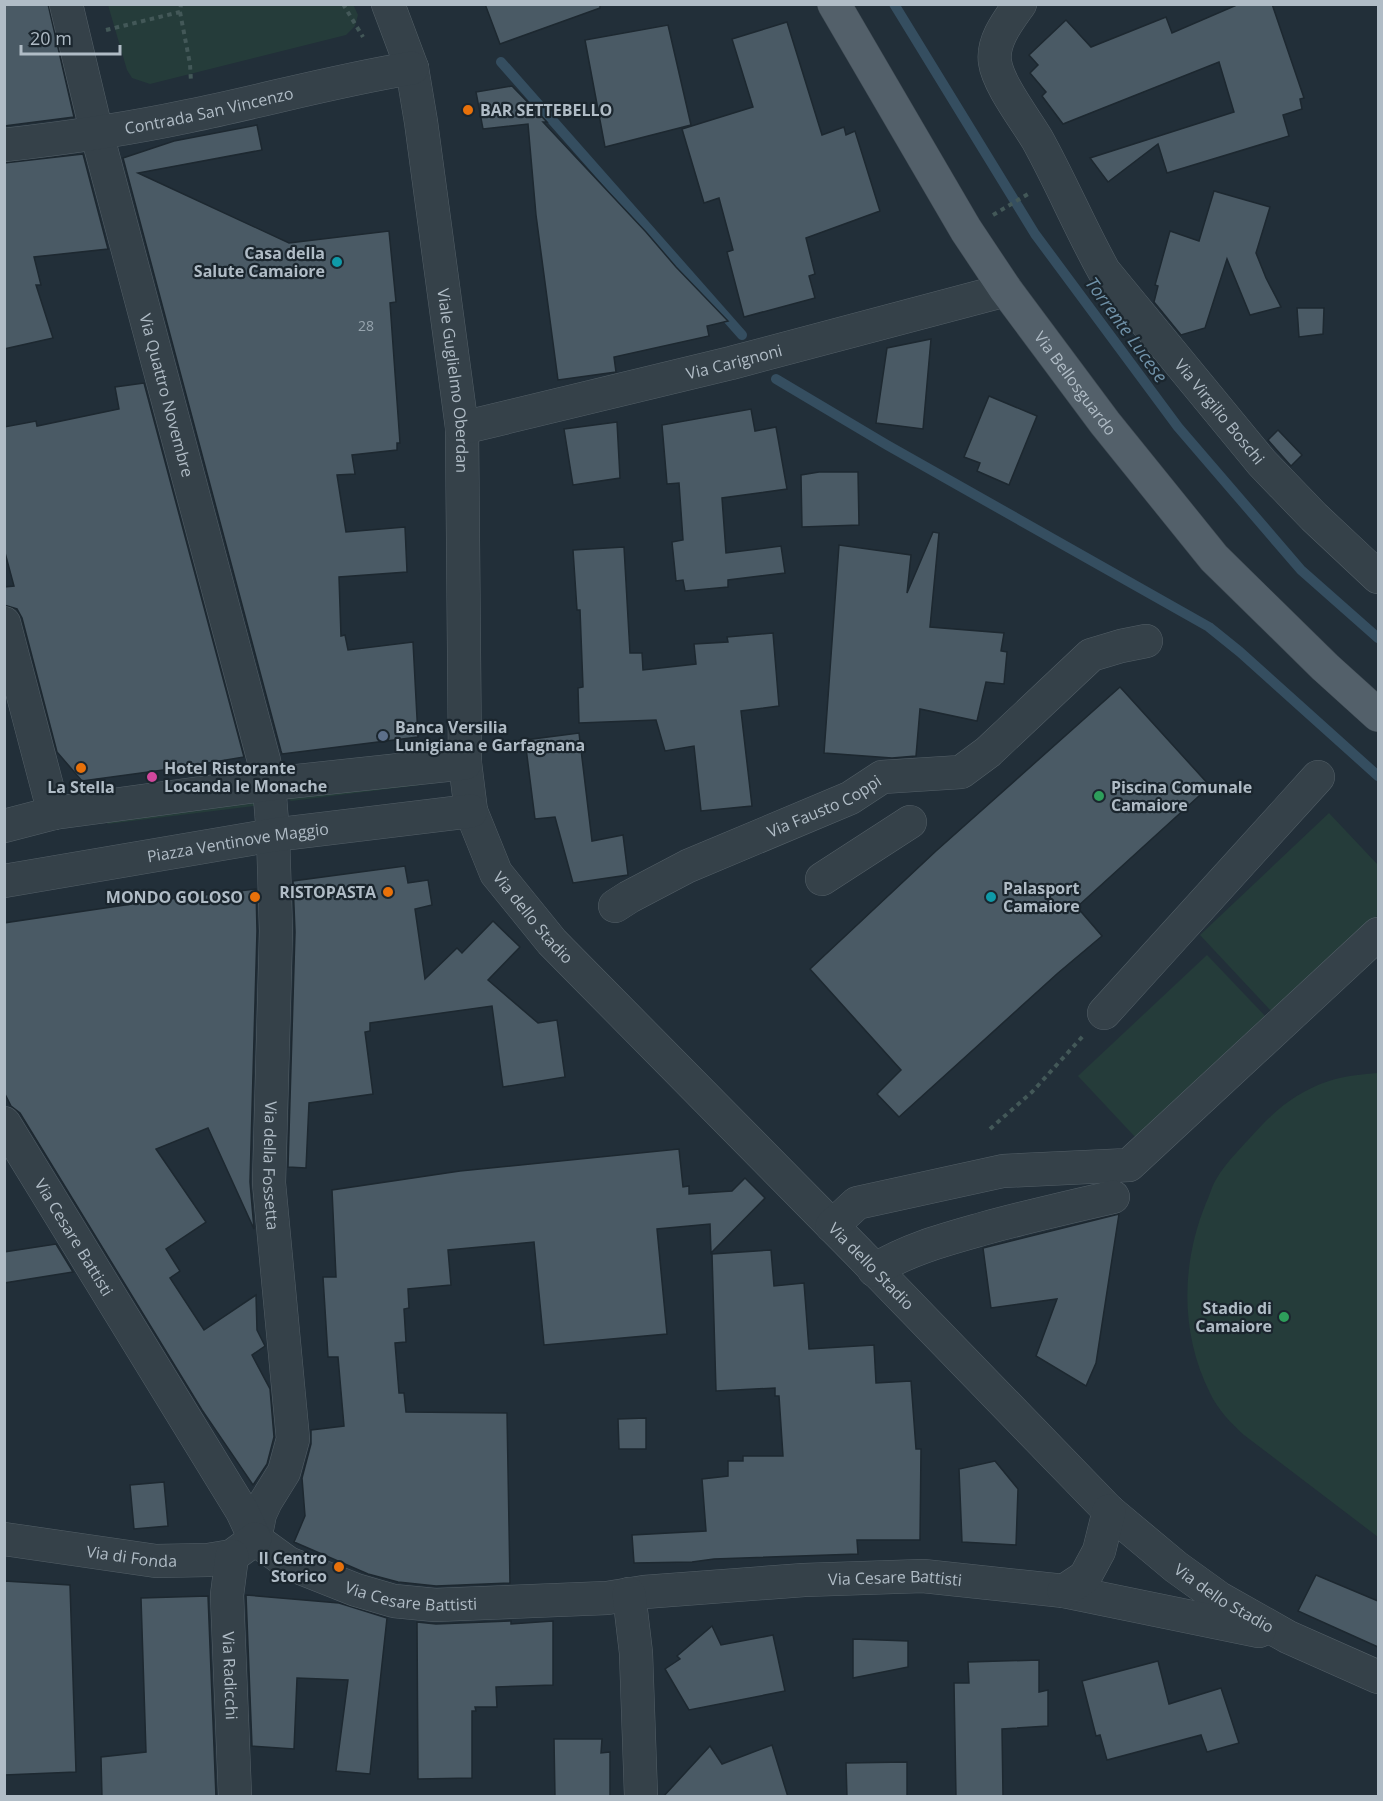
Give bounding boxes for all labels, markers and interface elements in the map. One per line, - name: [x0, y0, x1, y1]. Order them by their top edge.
- scale bar: [21, 18, 120, 56]
- text: 20 m: [30, 26, 72, 50]
- street label: Contrada San Vincenzo: [123, 82, 296, 139]
- place label: BAR SETTEBELLO: [480, 99, 612, 121]
- marker: BAR SETTEBELLO: [461, 103, 475, 117]
- place label: Casa della Salute Camaiore: [194, 242, 325, 282]
- marker: Casa della Salute Camaiore: [330, 255, 344, 269]
- water label: Torrente Lucese: [1080, 272, 1173, 387]
- street label: Viale Guglielmo Oberdan: [432, 287, 473, 473]
- street label: Via Quattro Novembre: [134, 311, 199, 479]
- house number: 28: [358, 316, 374, 335]
- street label: Via Bellosguardo: [1029, 327, 1122, 440]
- street label: Via Carignoni: [684, 339, 784, 384]
- street label: Via Virgilio Boschi: [1170, 354, 1270, 469]
- place label: Banca Versilia Lunigiana e Garfagnana: [395, 716, 585, 756]
- marker: Banca Versilia Lunigiana e Garfagnana: [376, 729, 390, 743]
- place label: Hotel Ristorante Locanda le Monache: [164, 757, 327, 797]
- marker: La Stella: [74, 761, 88, 775]
- marker: Hotel Ristorante Locanda le Monache: [145, 770, 159, 784]
- street label: Via Fausto Coppi: [764, 770, 885, 843]
- place label: La Stella: [47, 776, 115, 798]
- place label: Piscina Comunale Camaiore: [1111, 776, 1252, 816]
- marker: Piscina Comunale Camaiore: [1092, 789, 1106, 803]
- street label: Piazza Ventinove Maggio: [145, 817, 330, 867]
- street label: Via dello Stadio: [488, 867, 578, 968]
- place label: Palasport Camaiore: [1003, 877, 1080, 917]
- place label: RISTOPASTA: [279, 881, 377, 903]
- marker: RISTOPASTA: [381, 885, 395, 899]
- place label: MONDO GOLOSO: [106, 886, 243, 908]
- marker: MONDO GOLOSO: [248, 890, 262, 904]
- marker: Palasport Camaiore: [984, 890, 998, 904]
- street label: Via della Fossetta: [258, 1101, 284, 1231]
- street label: Via Cesare Battisti: [30, 1174, 118, 1300]
- street label: Via dello Stadio: [824, 1218, 919, 1315]
- place label: Stadio di Camaiore: [1195, 1297, 1272, 1337]
- marker: Stadio di Camaiore: [1277, 1310, 1291, 1324]
- street label: Via di Fonda: [85, 1540, 177, 1572]
- place label: Il Centro Storico: [258, 1547, 327, 1587]
- street label: Via dello Stadio: [1170, 1558, 1278, 1638]
- marker: Il Centro Storico: [332, 1560, 346, 1574]
- street label: Via Cesare Battisti: [828, 1565, 963, 1591]
- street label: Via Cesare Battisti: [342, 1576, 478, 1616]
- street label: Via Radicchi: [217, 1631, 243, 1720]

